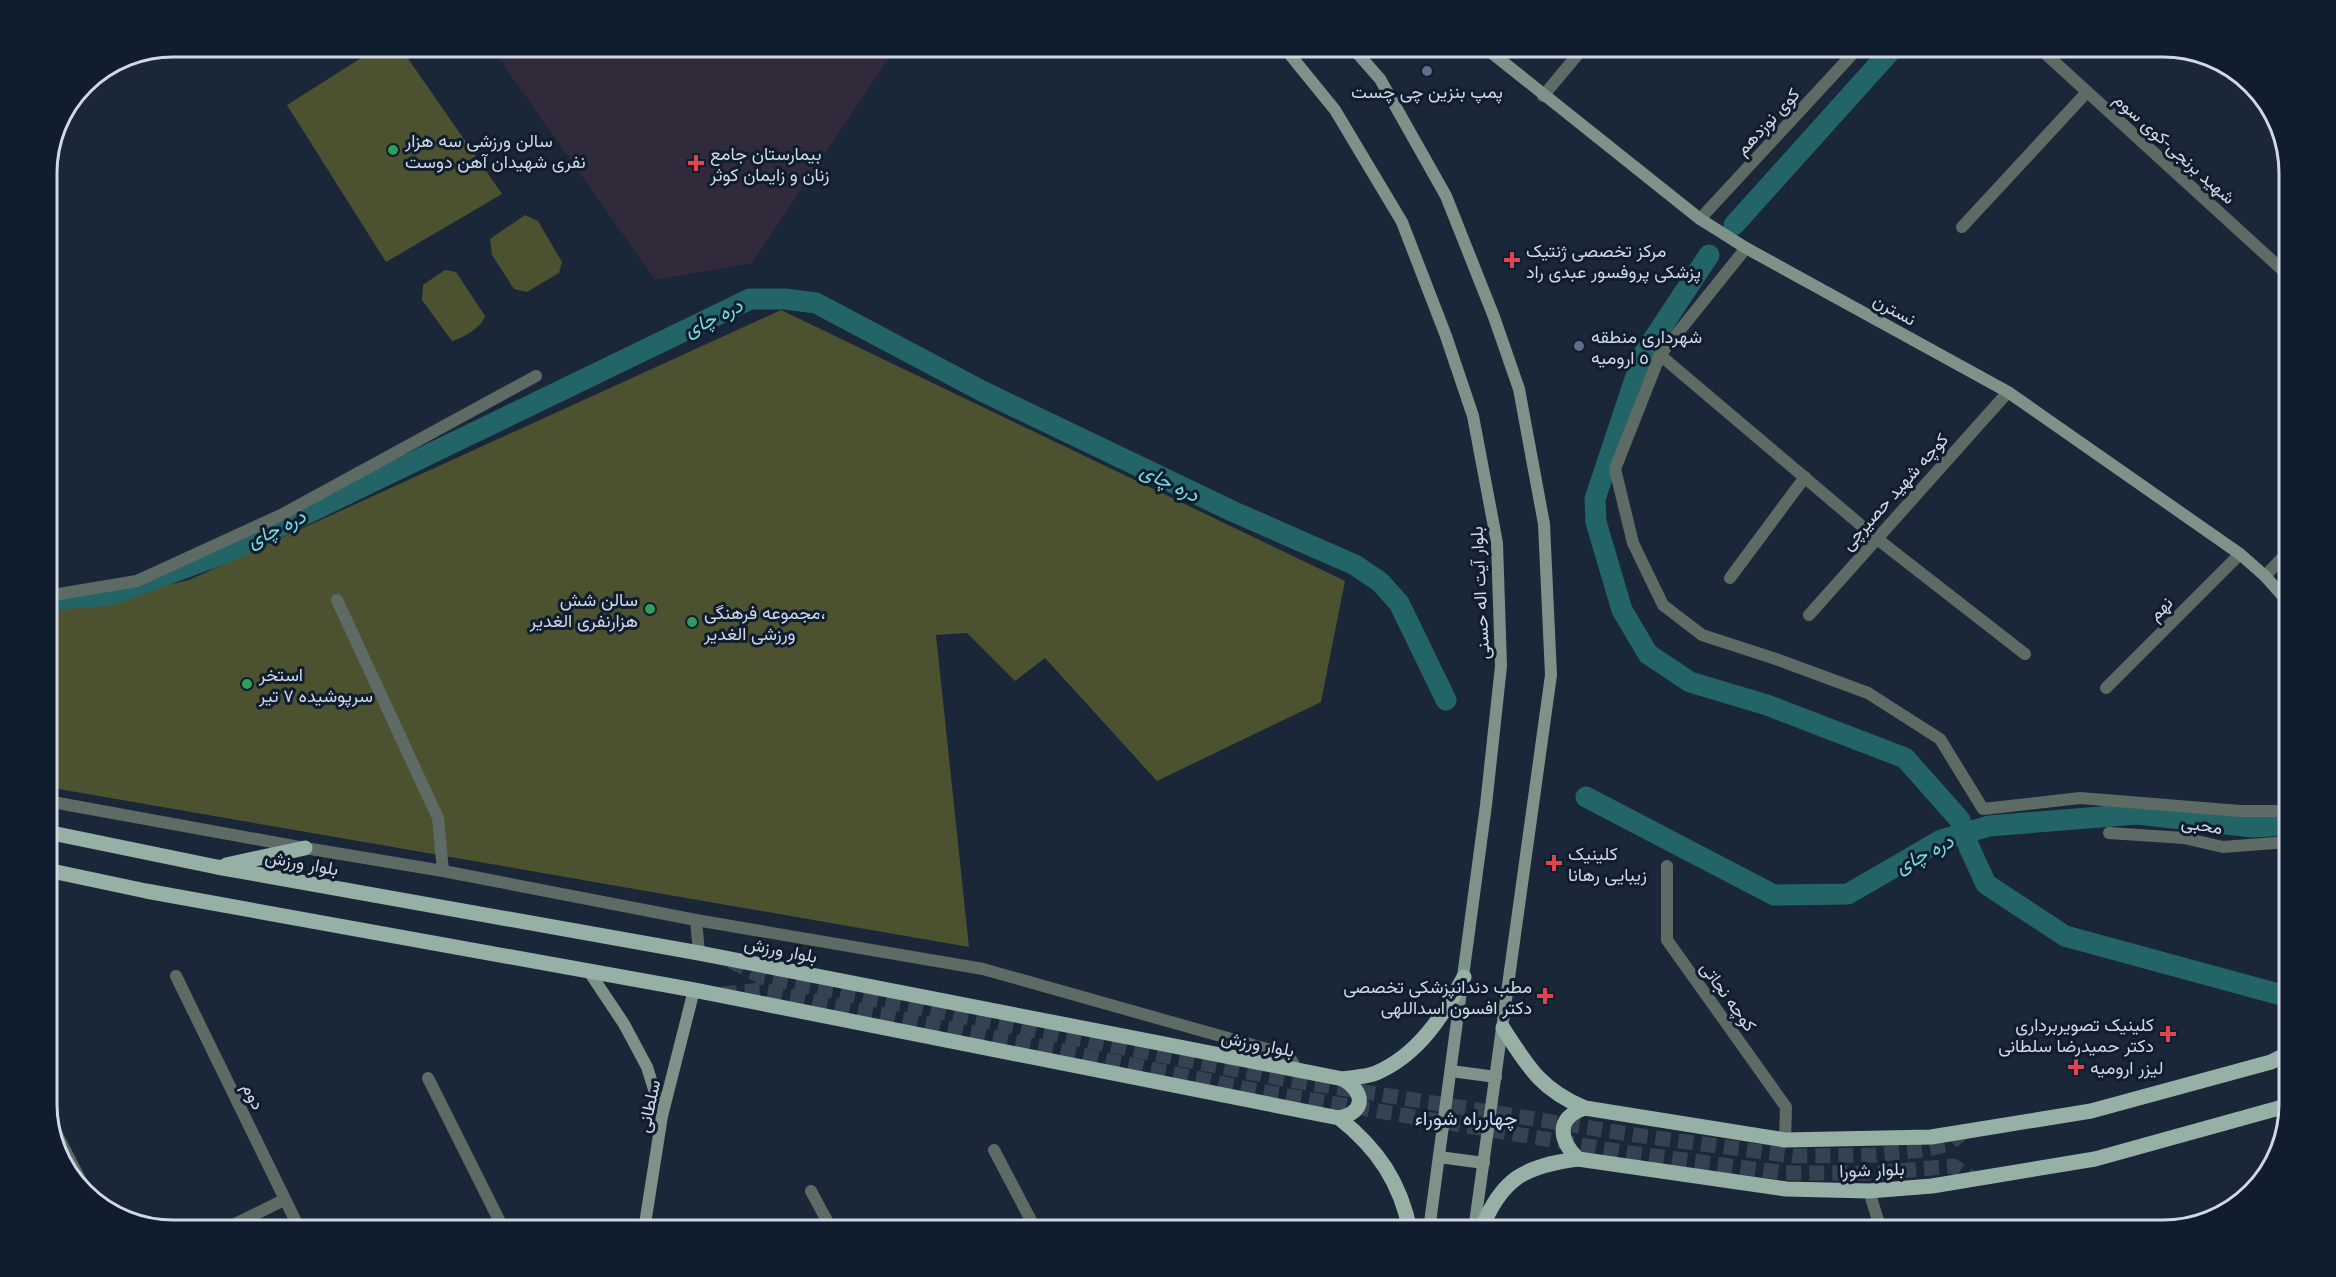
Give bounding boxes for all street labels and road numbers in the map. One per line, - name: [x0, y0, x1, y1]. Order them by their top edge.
- street label: کوی نوزدهم: [1730, 82, 1805, 161]
- street label: شهید برنجی-کوی سوم: [2108, 87, 2241, 210]
- street label: نسترن: [1869, 288, 1921, 330]
- street label: کوچه شهید حصیرچی: [1835, 427, 1954, 555]
- street label: بلوار آیت اله حسنی: [1464, 526, 1494, 660]
- street label: نهم: [2142, 590, 2178, 626]
- street label: محبی: [2180, 809, 2224, 839]
- street label: بلوار ورزش: [263, 844, 341, 880]
- street label: بلوار ورزش: [742, 930, 820, 968]
- street label: کوچه نجاتی: [1695, 956, 1763, 1037]
- street label: بلوار ورزش: [1219, 1024, 1297, 1062]
- street label: سلطانی: [631, 1077, 665, 1135]
- street label: دوم: [236, 1078, 271, 1114]
- street label: بلوار شورا: [1839, 1156, 1905, 1182]

